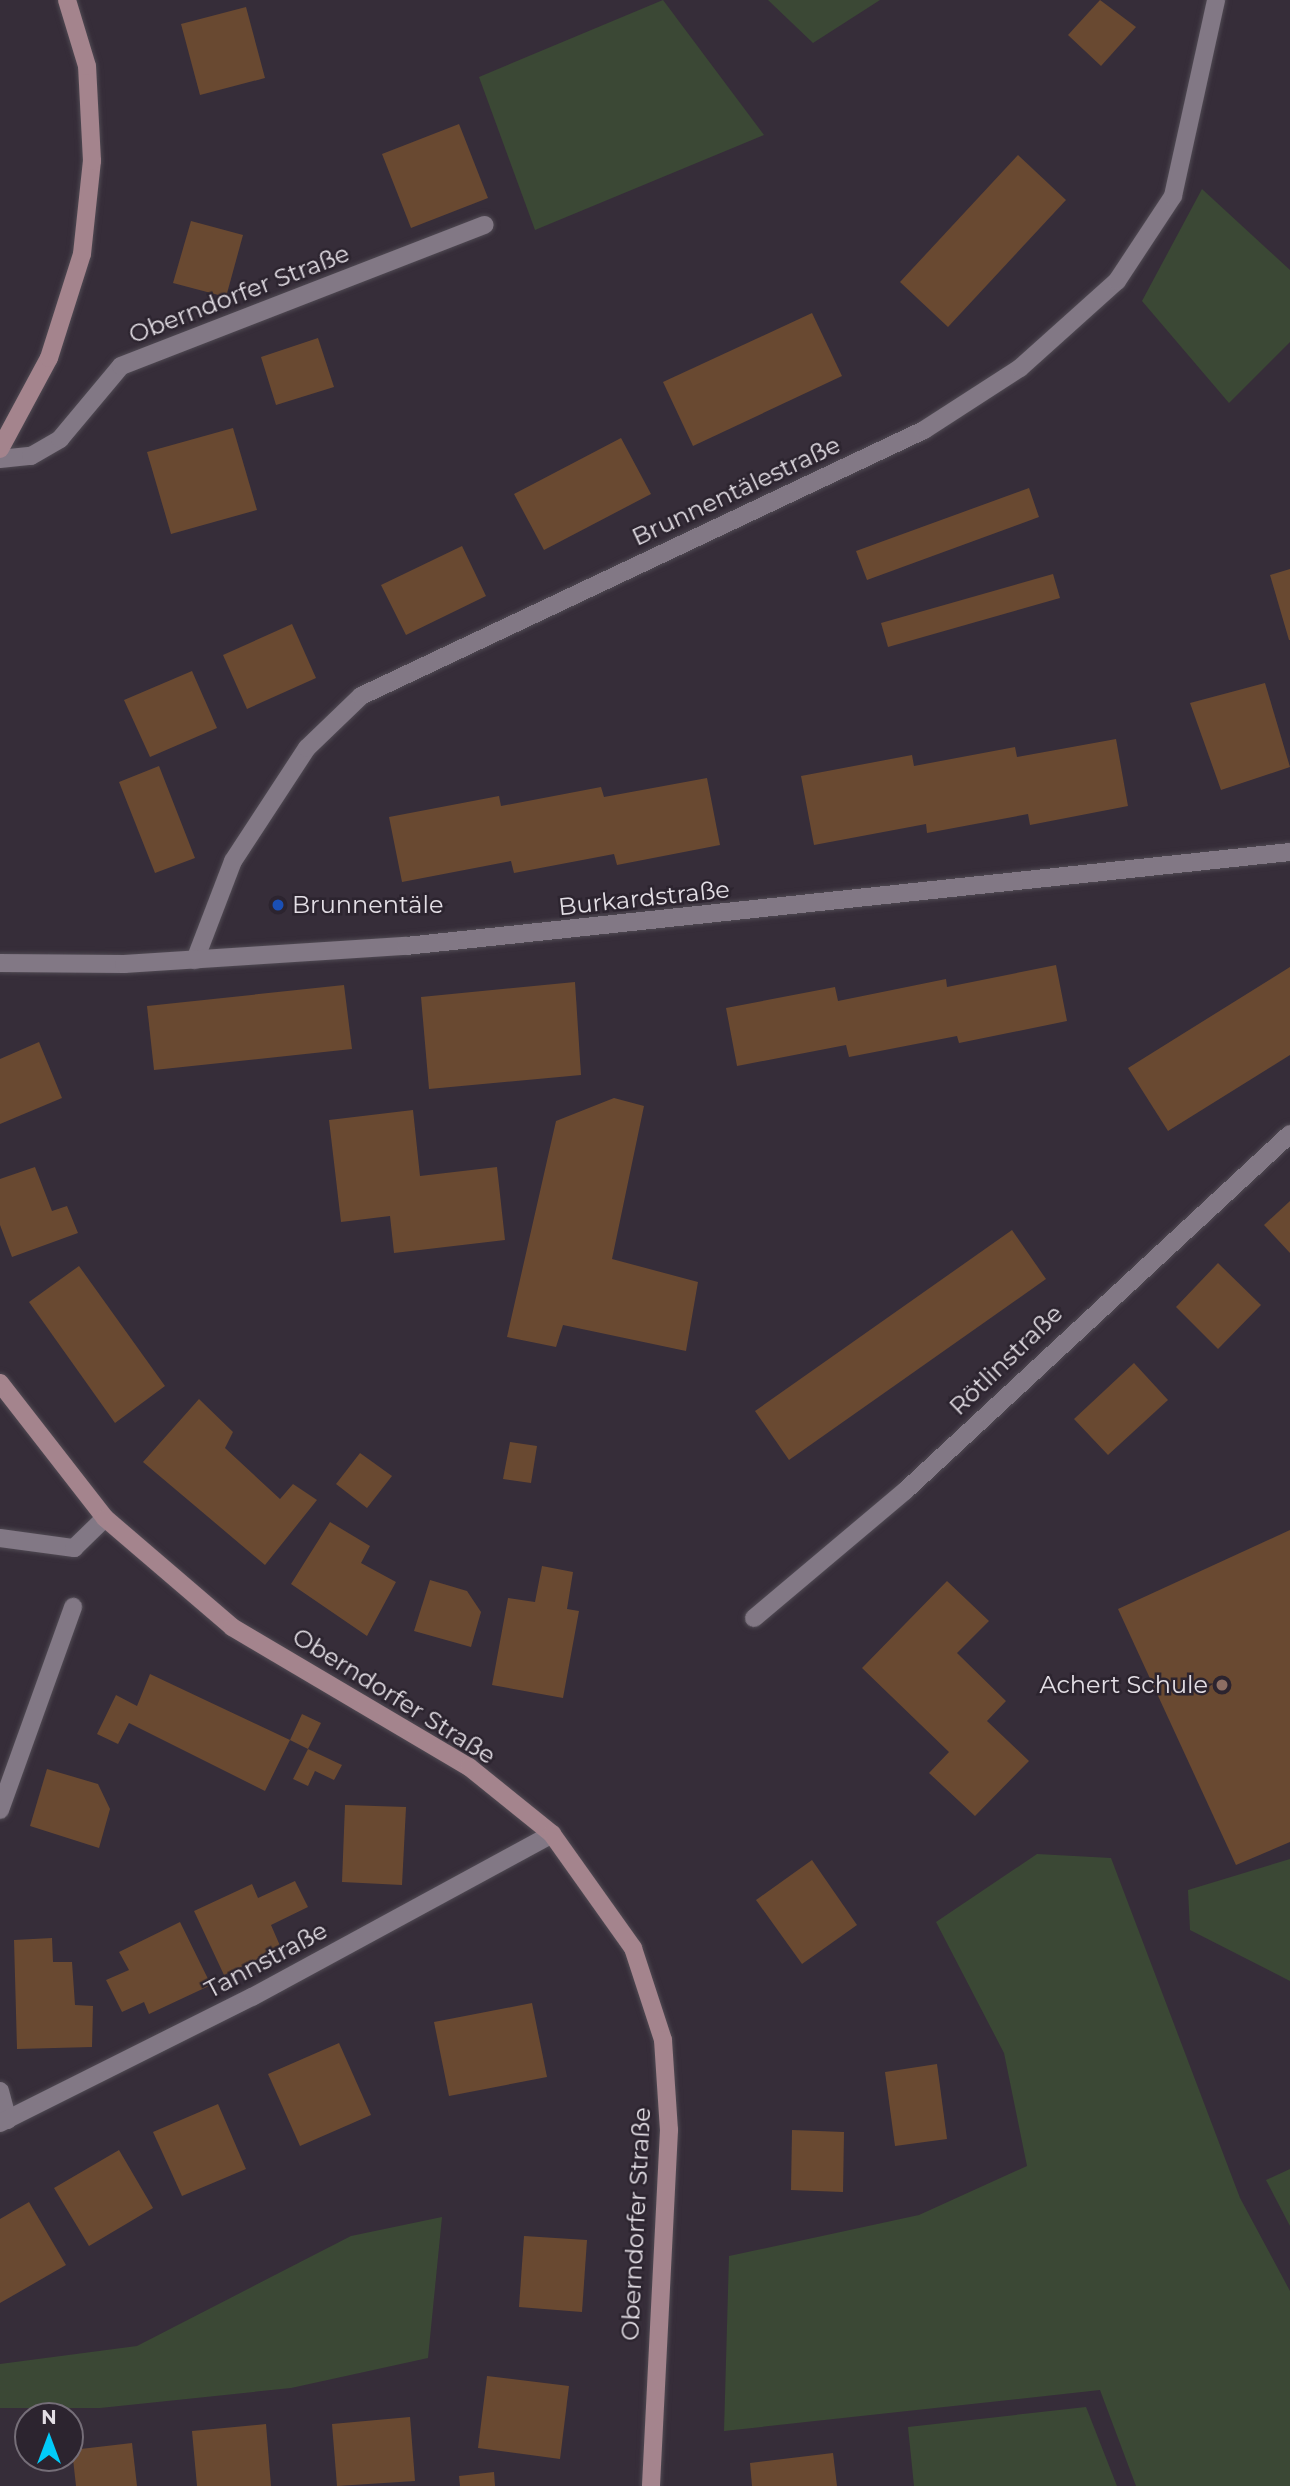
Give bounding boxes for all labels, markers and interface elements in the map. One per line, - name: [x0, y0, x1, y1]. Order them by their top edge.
- street label: Oberndorfer Straße: [125, 239, 353, 349]
- street label: Brunnentälestraße: [627, 430, 845, 552]
- street label: Burkardstraße: [557, 875, 731, 921]
- place label: Brunnentäle: [292, 891, 443, 919]
- marker: Brunnentäle: [270, 897, 286, 913]
- street label: Rötlinstraße: [943, 1299, 1069, 1421]
- street label: Oberndorfer Straße: [287, 1622, 501, 1770]
- place label: Achert Schule: [1039, 1671, 1208, 1699]
- marker: Achert Schule: [1214, 1677, 1230, 1693]
- street label: Tannstraße: [200, 1916, 332, 2004]
- street label: Oberndorfer Straße: [616, 2107, 656, 2341]
- north arrow: [14, 2402, 84, 2472]
- text: N: [41, 2406, 57, 2429]

